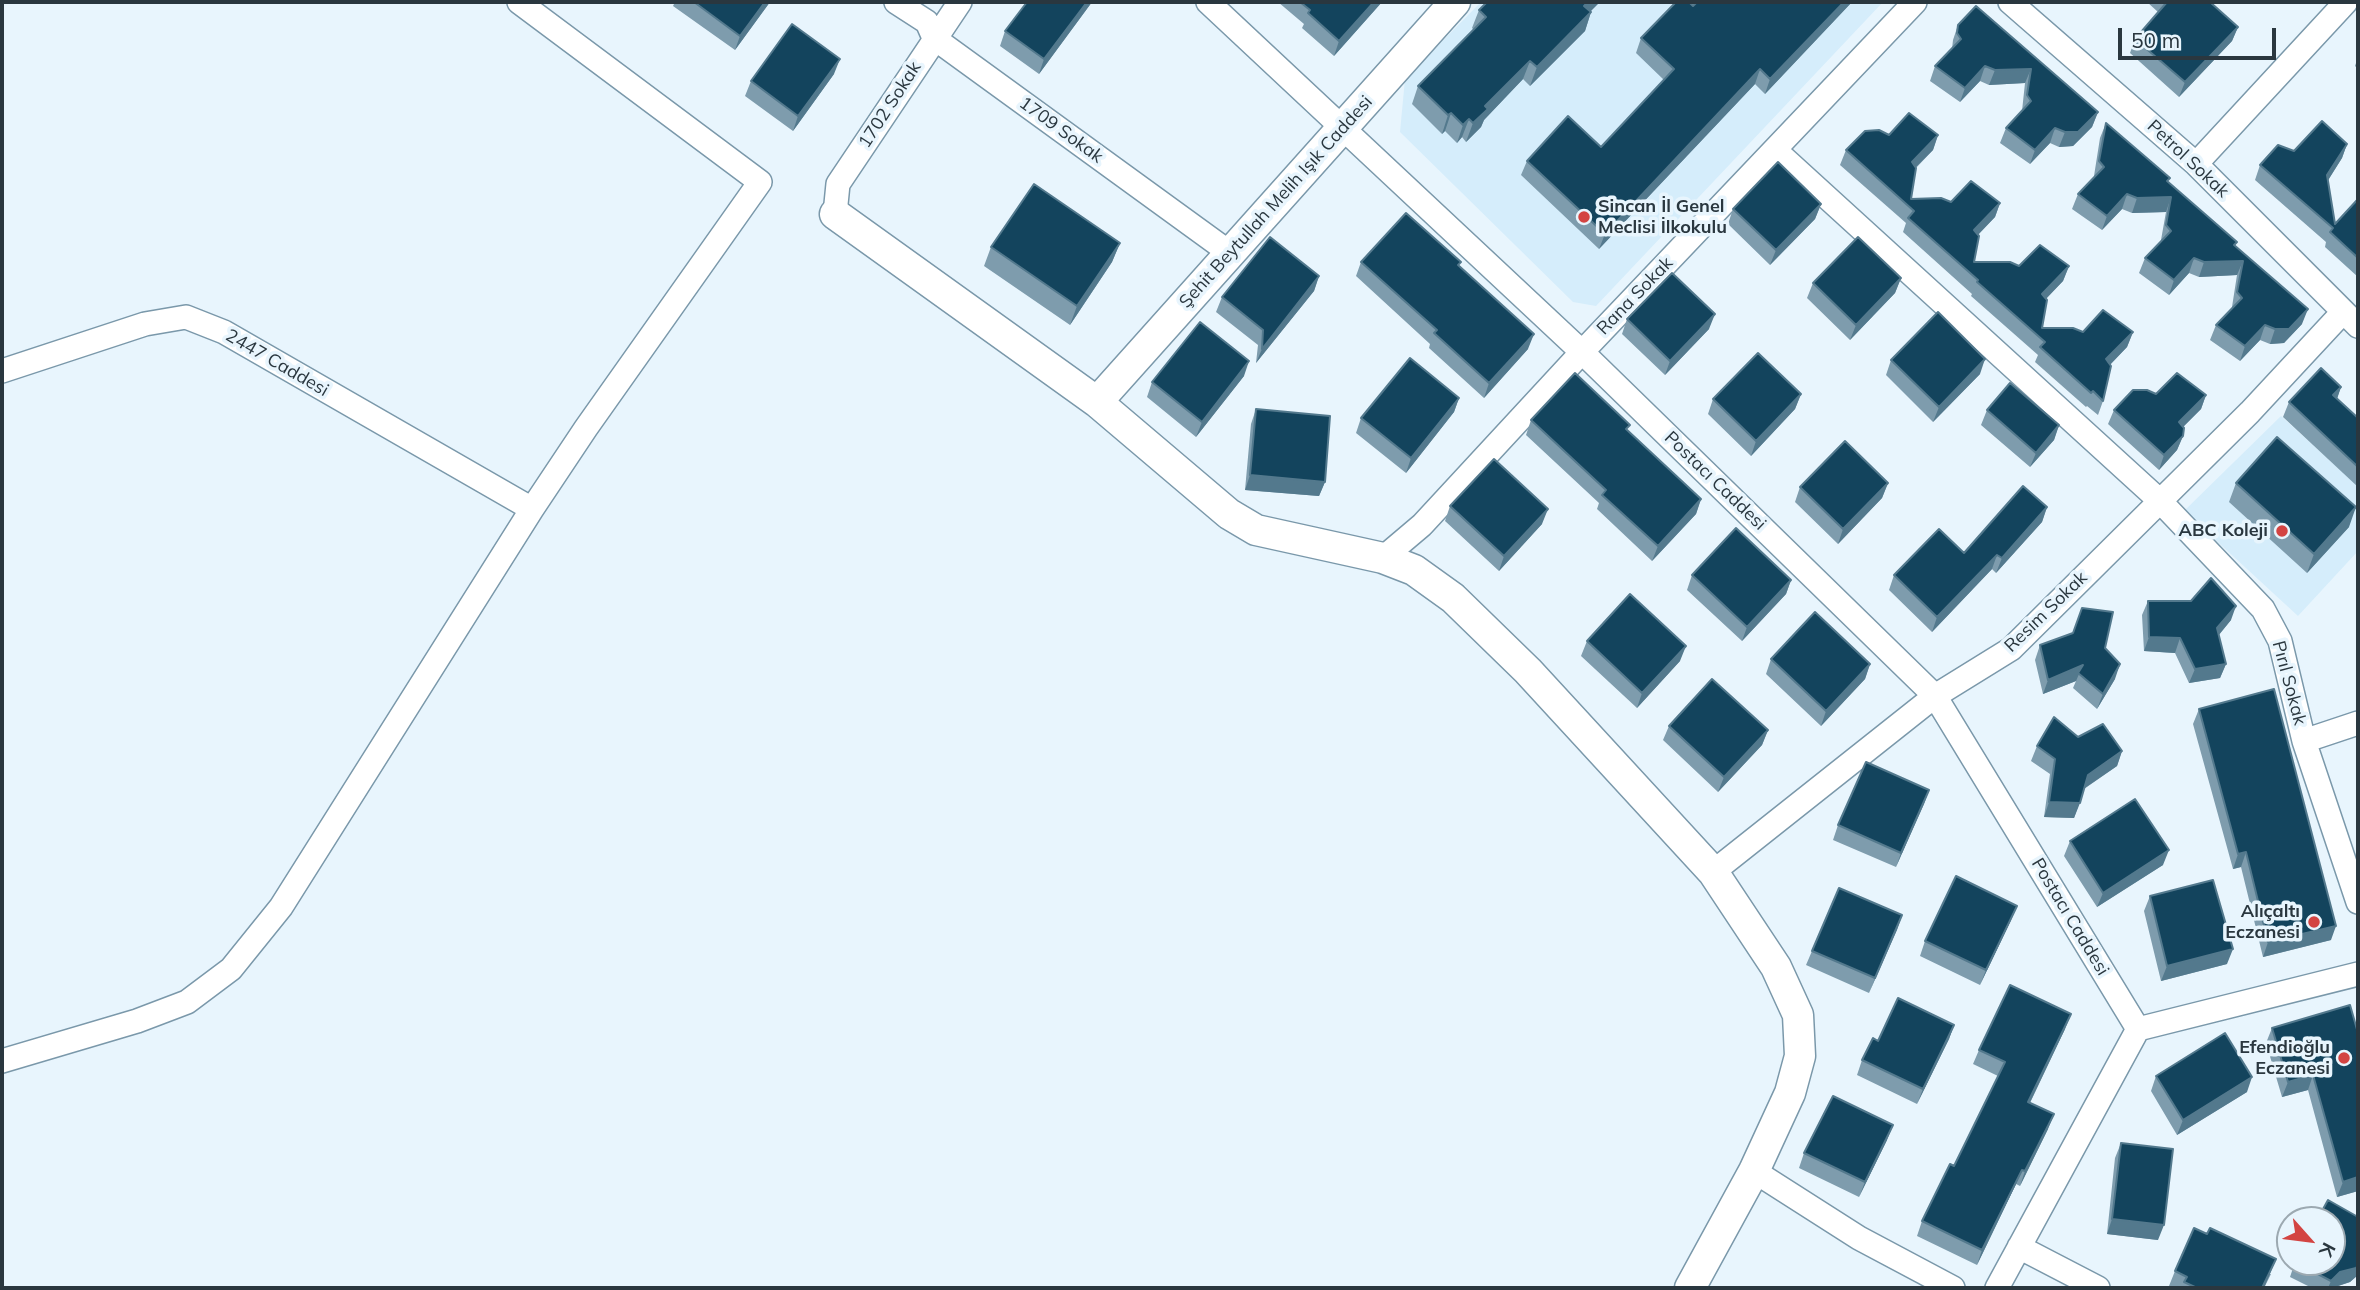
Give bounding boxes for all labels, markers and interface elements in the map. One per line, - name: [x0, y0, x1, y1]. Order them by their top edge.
- scale bar: [2122, 14, 2280, 58]
- text: 50 m: [2131, 27, 2180, 53]
- street label: 1702 Sokak: [854, 58, 926, 152]
- street label: Şehit Beytullah Melih Işık Caddesi: [1175, 91, 1377, 313]
- street label: 1709 Sokak: [1015, 92, 1107, 168]
- street label: Petrol Sokak: [2143, 116, 2233, 202]
- place label: Sincan İl Genel Meclisi İlkokulu: [1598, 196, 1727, 238]
- marker: Sincan İl Genel Meclisi İlkokulu: [1576, 209, 1592, 225]
- street label: Rana Sokak: [1592, 253, 1678, 339]
- street label: 2447 Caddesi: [222, 325, 332, 401]
- street label: Postacı Caddesi: [1660, 427, 1770, 535]
- place label: ABC Koleji: [2178, 520, 2268, 542]
- marker: ABC Koleji: [2274, 523, 2290, 539]
- street label: Resim Sokak: [2000, 567, 2092, 657]
- street label: Pırıl Sokak: [2267, 638, 2311, 728]
- street label: Postacı Caddesi: [2027, 855, 2113, 979]
- place label: Alıçaltı Eczanesi: [2225, 901, 2300, 944]
- marker: Alıçaltı Eczanesi: [2306, 914, 2322, 930]
- place label: Efendioğlu Eczanesi: [2239, 1037, 2330, 1080]
- marker: Efendioğlu Eczanesi: [2336, 1050, 2352, 1066]
- north arrow: [2276, 1206, 2346, 1276]
- text: K: [2314, 1239, 2341, 1261]

